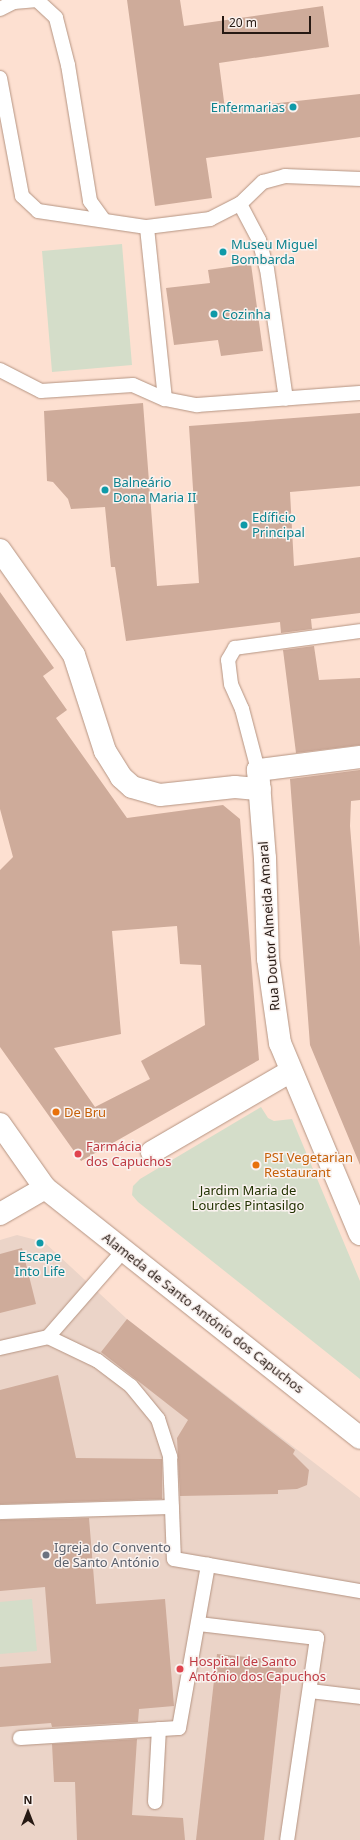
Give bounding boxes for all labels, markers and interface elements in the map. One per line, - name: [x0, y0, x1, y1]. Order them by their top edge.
- scale bar: [224, 8, 313, 34]
- text: 20 m: [229, 14, 257, 31]
- place label: Enfermarias: [211, 99, 285, 115]
- marker: Enfermarias: [288, 102, 298, 112]
- place label: Museu Miguel Bombarda: [231, 237, 318, 268]
- marker: Museu Miguel Bombarda: [218, 247, 228, 257]
- place label: Cozinha: [222, 306, 271, 322]
- marker: Cozinha: [209, 309, 219, 319]
- place label: Balneário Dona Maria II: [113, 475, 196, 506]
- marker: Balneário Dona Maria II: [100, 485, 110, 495]
- place label: Edíficio Principal: [252, 510, 305, 541]
- marker: Edíficio Principal: [239, 520, 249, 530]
- street label: Rua Doutor Almeida Amaral: [255, 841, 283, 1011]
- place label: De Bru: [64, 1104, 106, 1120]
- marker: De Bru: [51, 1107, 61, 1117]
- place label: Farmácia dos Capuchos: [86, 1139, 171, 1170]
- marker: Farmácia dos Capuchos: [73, 1149, 83, 1159]
- place label: PSI Vegetarian Restaurant: [264, 1150, 353, 1181]
- marker: PSI Vegetarian Restaurant: [251, 1160, 261, 1170]
- park label: Jardim Maria de Lourdes Pintasilgo: [192, 1183, 304, 1214]
- street label: Alameda de Santo António dos Capuchos: [99, 1230, 307, 1396]
- marker: Escape Into Life: [35, 1238, 45, 1248]
- place label: Escape Into Life: [15, 1249, 65, 1280]
- place label: Igreja do Convento de Santo António: [54, 1540, 171, 1571]
- marker: Igreja do Convento de Santo António: [41, 1550, 51, 1560]
- place label: Hospital de Santo António dos Capuchos: [189, 1654, 326, 1685]
- marker: Hospital de Santo António dos Capuchos: [174, 1663, 186, 1675]
- north arrow: [8, 1792, 48, 1832]
- text: N: [24, 1792, 32, 1807]

